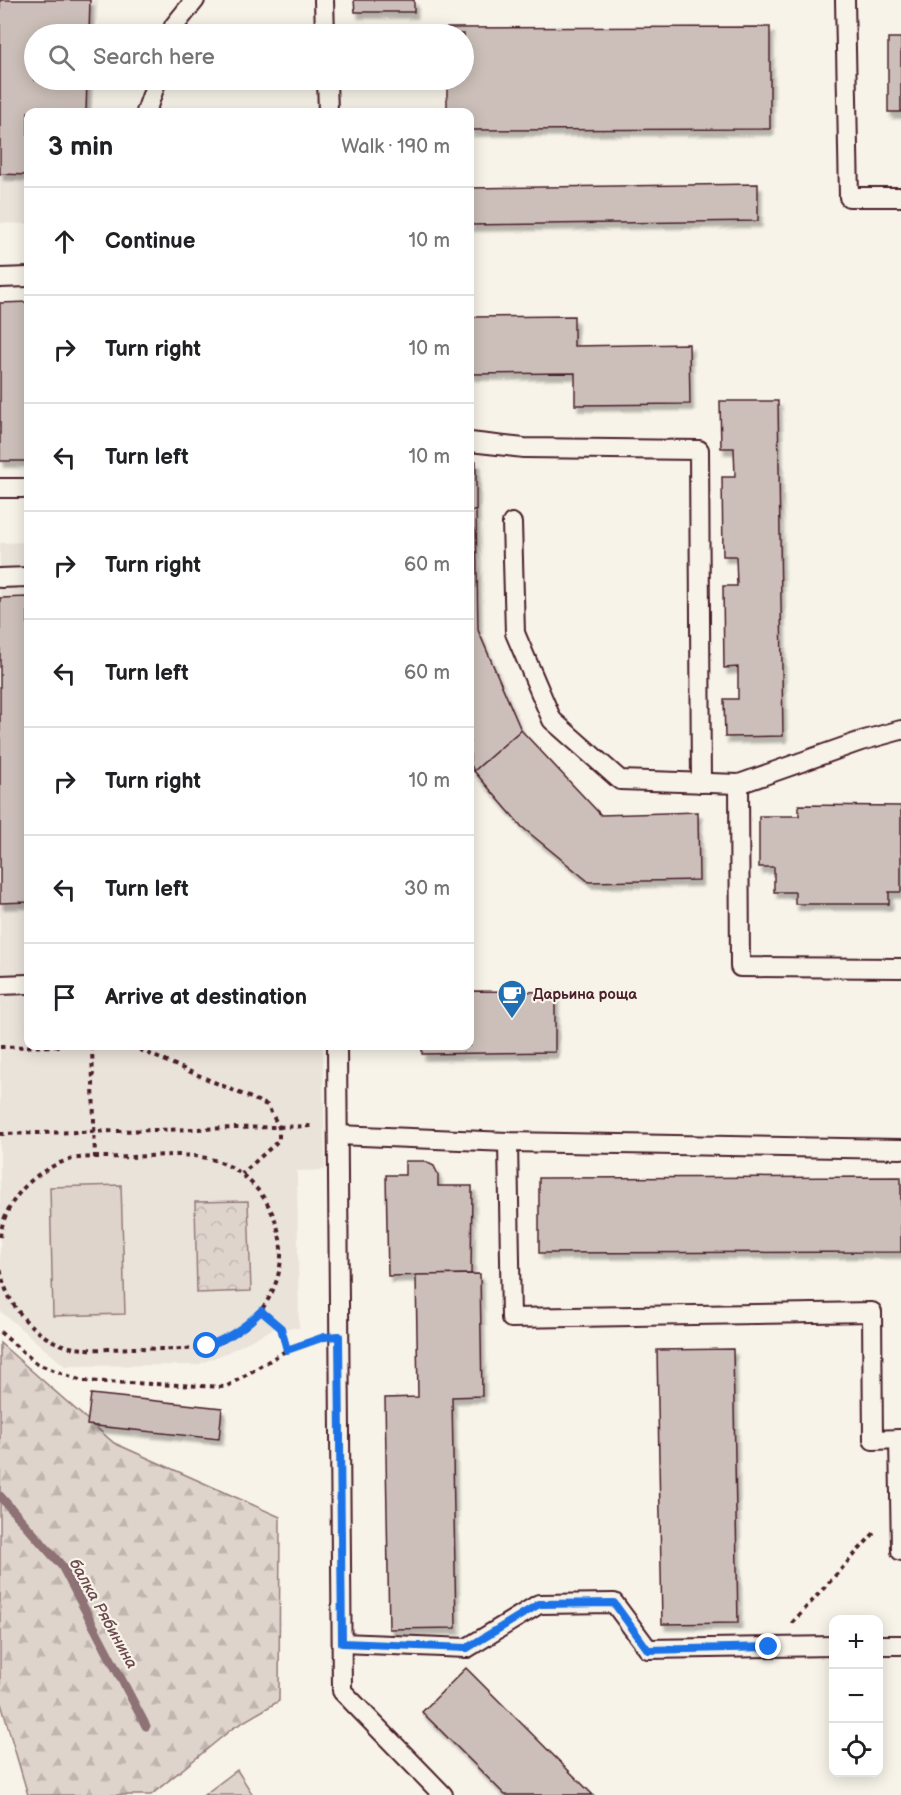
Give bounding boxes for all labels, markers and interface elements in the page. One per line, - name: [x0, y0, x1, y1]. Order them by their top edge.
- search box: [24, 24, 474, 90]
- icon: search: [45, 41, 78, 74]
- text: Search here: [93, 44, 215, 71]
- text: 3 min: [48, 132, 113, 163]
- text: Walk · 190 m: [341, 135, 450, 159]
- icon: ahead: [48, 225, 81, 258]
- text: Continue: [105, 228, 195, 255]
- text: 10 m: [409, 229, 450, 253]
- icon: right: [48, 333, 81, 366]
- text: Turn right: [105, 336, 201, 363]
- text: 10 m: [409, 337, 450, 361]
- icon: left: [48, 441, 81, 474]
- text: Turn left: [105, 444, 189, 471]
- text: 10 m: [409, 445, 450, 469]
- icon: right: [48, 549, 81, 582]
- text: Turn right: [105, 552, 201, 579]
- text: 60 m: [404, 553, 450, 577]
- icon: left: [48, 657, 81, 690]
- text: Turn left: [105, 660, 189, 687]
- text: 60 m: [404, 661, 450, 685]
- icon: right: [48, 765, 81, 798]
- text: Turn right: [105, 768, 201, 795]
- text: 10 m: [409, 769, 450, 793]
- icon: left: [48, 873, 81, 906]
- text: Turn left: [105, 876, 189, 903]
- text: 30 m: [404, 877, 450, 901]
- cafe icon: Дарьина роща: [496, 978, 528, 1020]
- icon: arrive: [48, 981, 81, 1014]
- text: Arrive at destination: [105, 984, 307, 1011]
- place label: Дарьина роща: [533, 985, 637, 1004]
- route start: [193, 1332, 219, 1358]
- water label: балка Рябинина: [65, 1556, 141, 1672]
- map controls: [829, 1615, 883, 1777]
- button: +: [829, 1615, 883, 1669]
- route end: [755, 1633, 781, 1659]
- button: −: [829, 1669, 883, 1723]
- button: locate: [829, 1723, 883, 1777]

